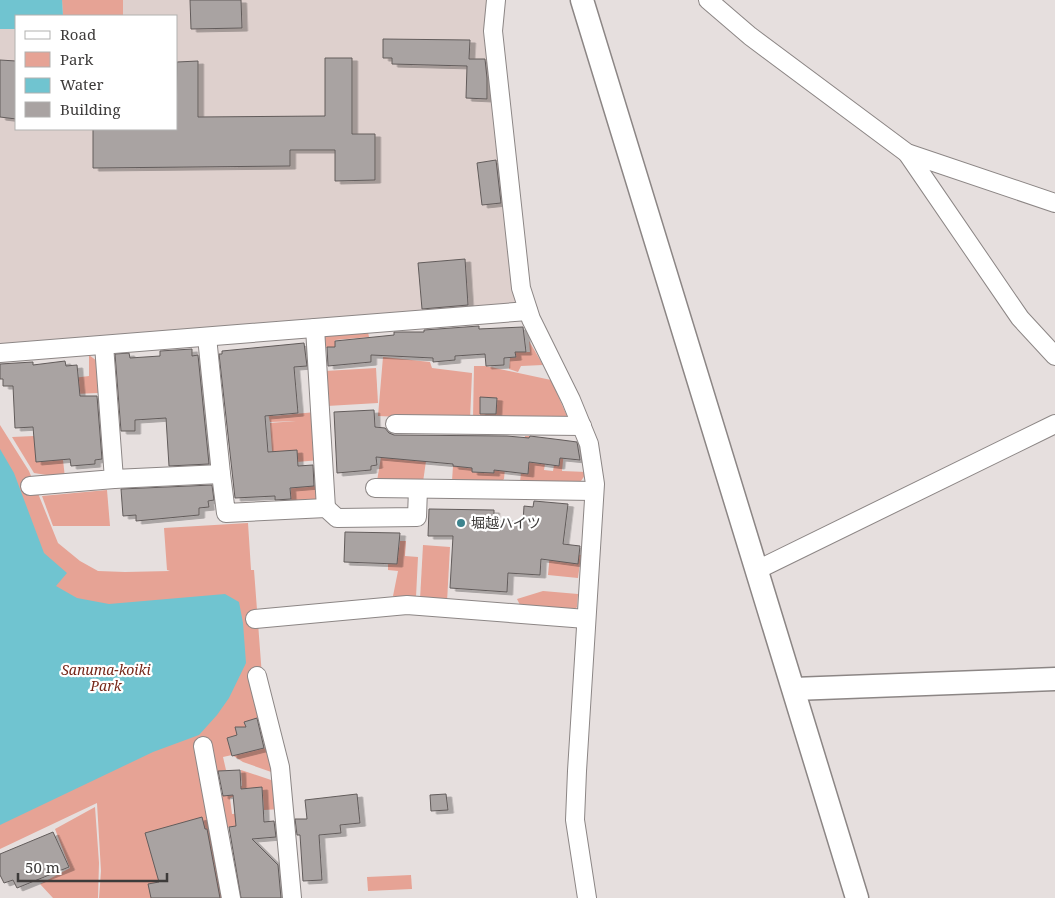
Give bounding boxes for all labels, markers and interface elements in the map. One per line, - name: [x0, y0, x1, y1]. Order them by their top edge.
- legend: [15, 15, 178, 130]
- text: Road: [60, 24, 96, 44]
- text: Park: [60, 49, 94, 69]
- text: Water: [60, 74, 103, 94]
- text: Building: [60, 99, 121, 119]
- place label: 堀越ハイツ: [471, 513, 541, 532]
- marker: 堀越ハイツ: [455, 517, 467, 529]
- park label: Sanuma-koiki Park: [61, 660, 152, 695]
- scale bar: [18, 850, 166, 882]
- text: 50 m: [25, 857, 60, 877]

